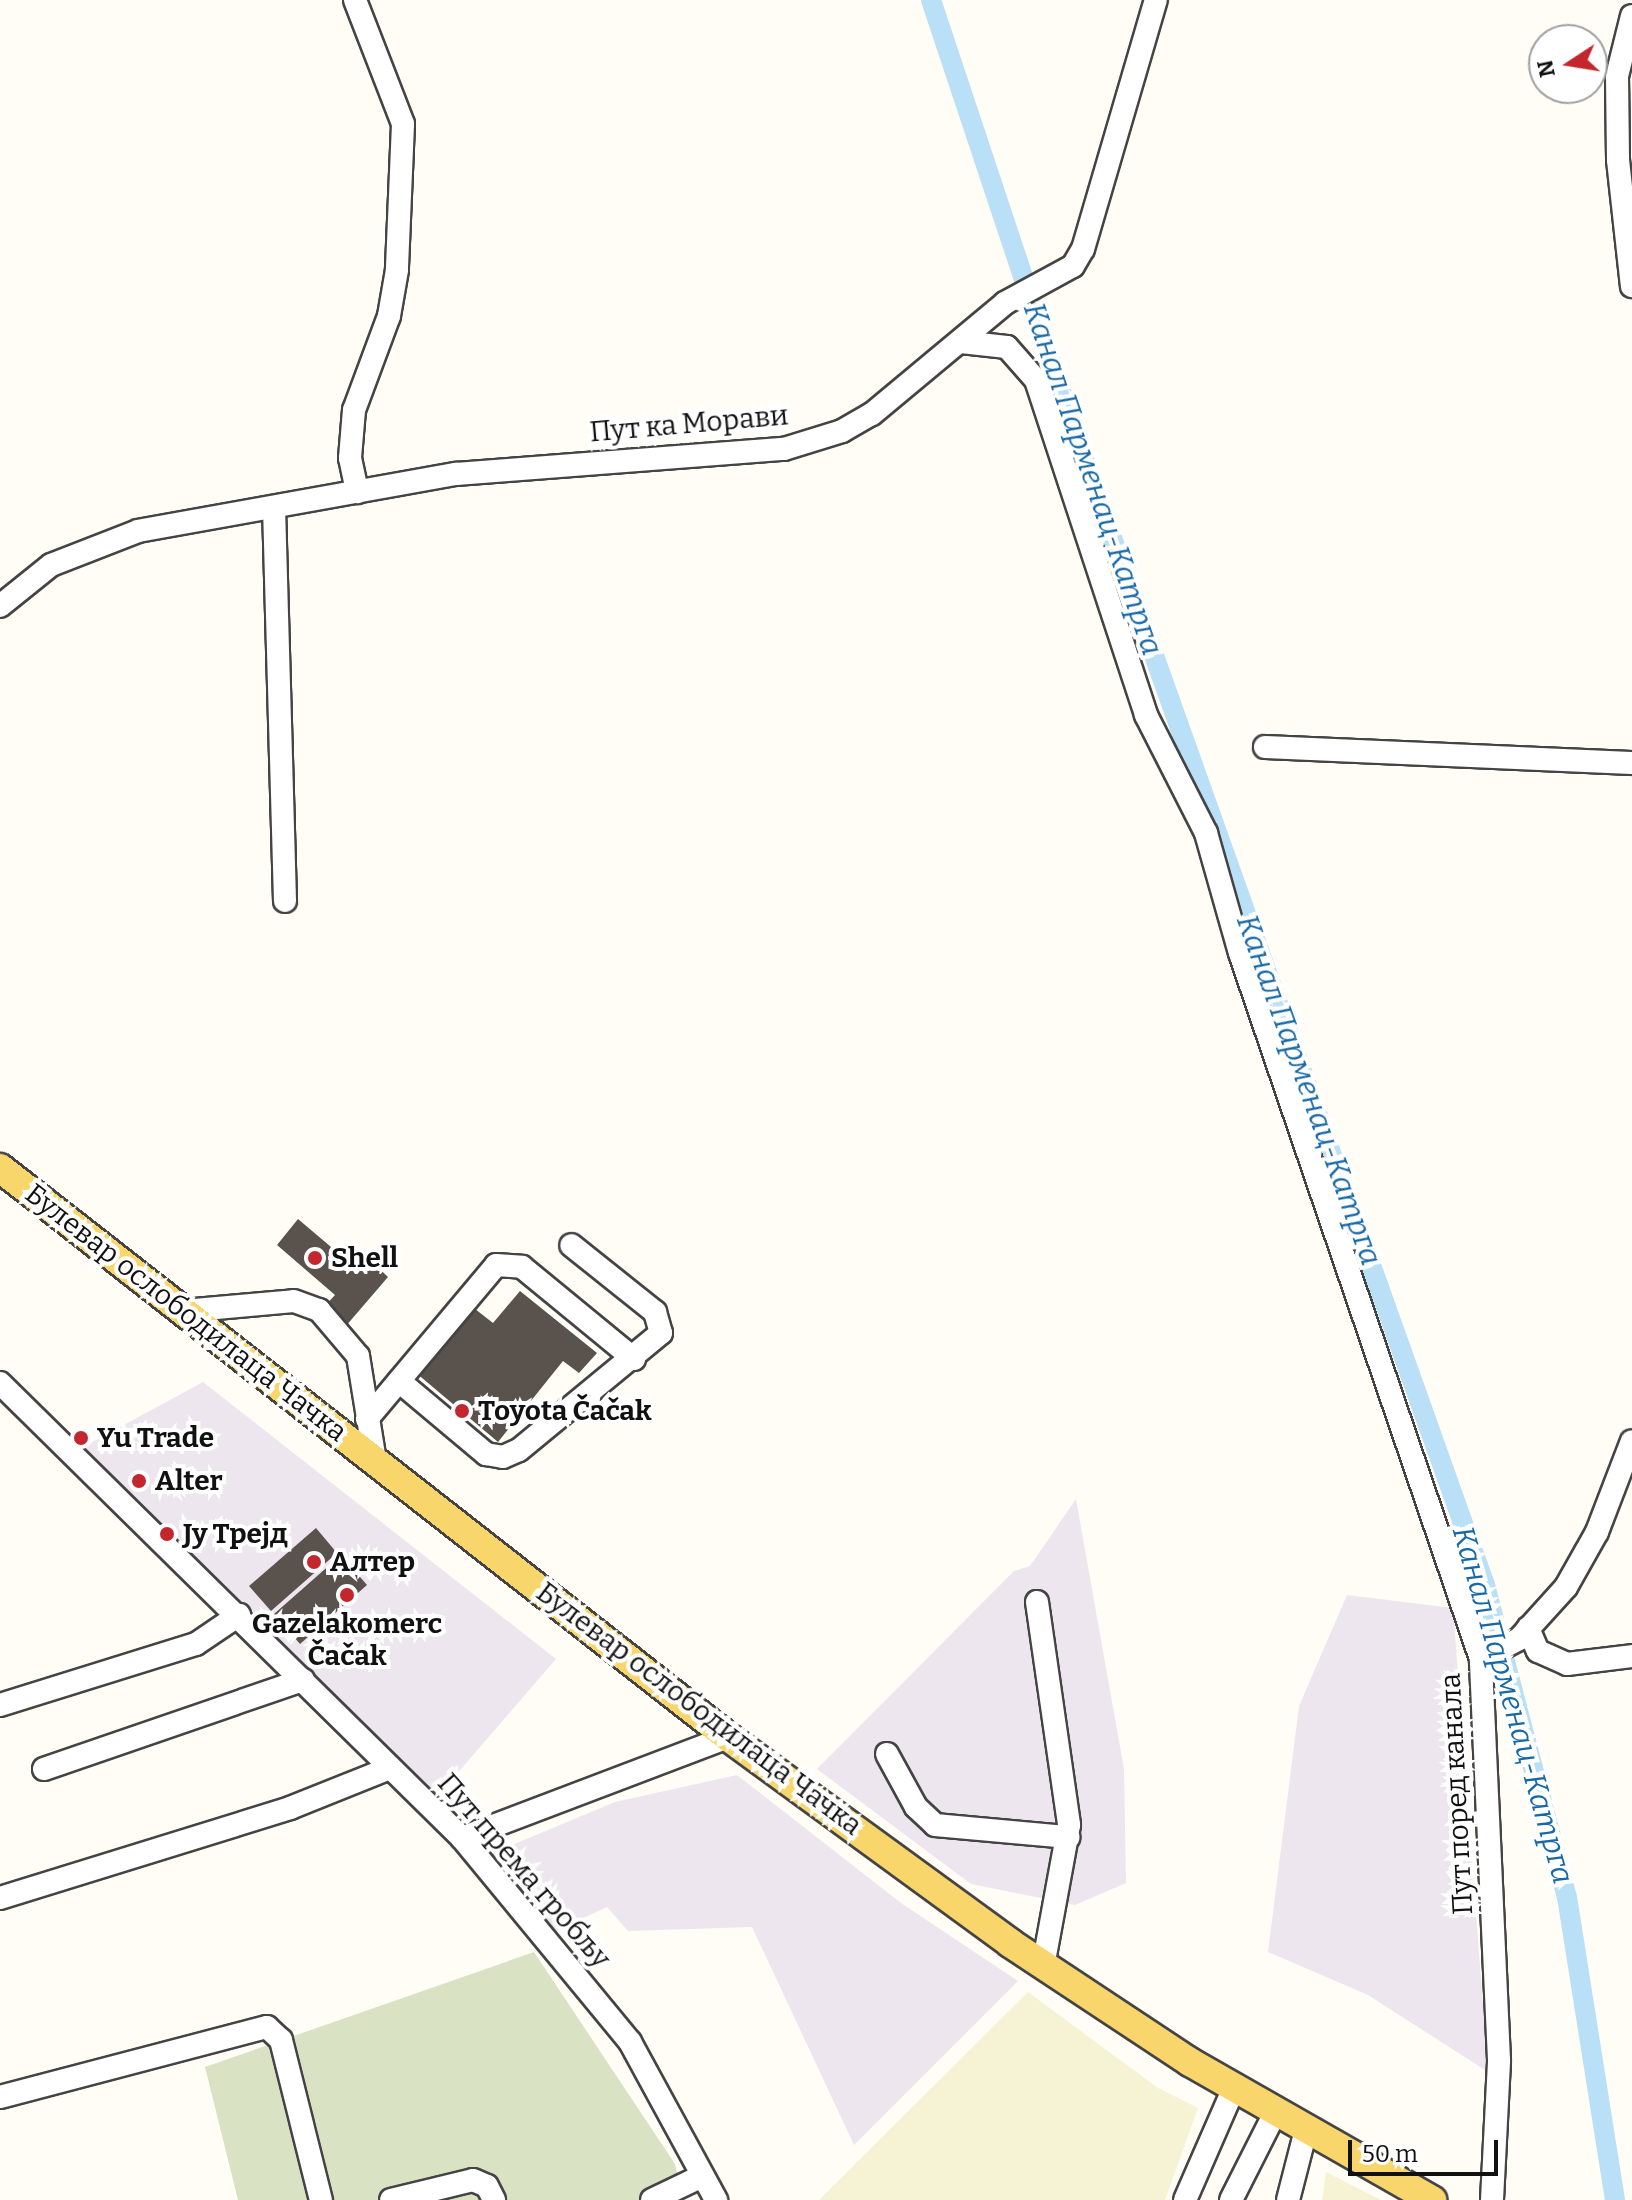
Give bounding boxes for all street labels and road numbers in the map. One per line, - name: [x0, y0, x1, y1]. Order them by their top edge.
- street label: Пут ка Морави: [588, 399, 790, 449]
- street label: Булевар ослободилаца Чачка: [19, 1177, 353, 1449]
- street label: Булевар ослободилаца Чачка: [530, 1576, 868, 1842]
- street label: Пут поред канала: [1434, 1672, 1480, 1916]
- street label: Пут према гробљу: [430, 1767, 618, 1975]

